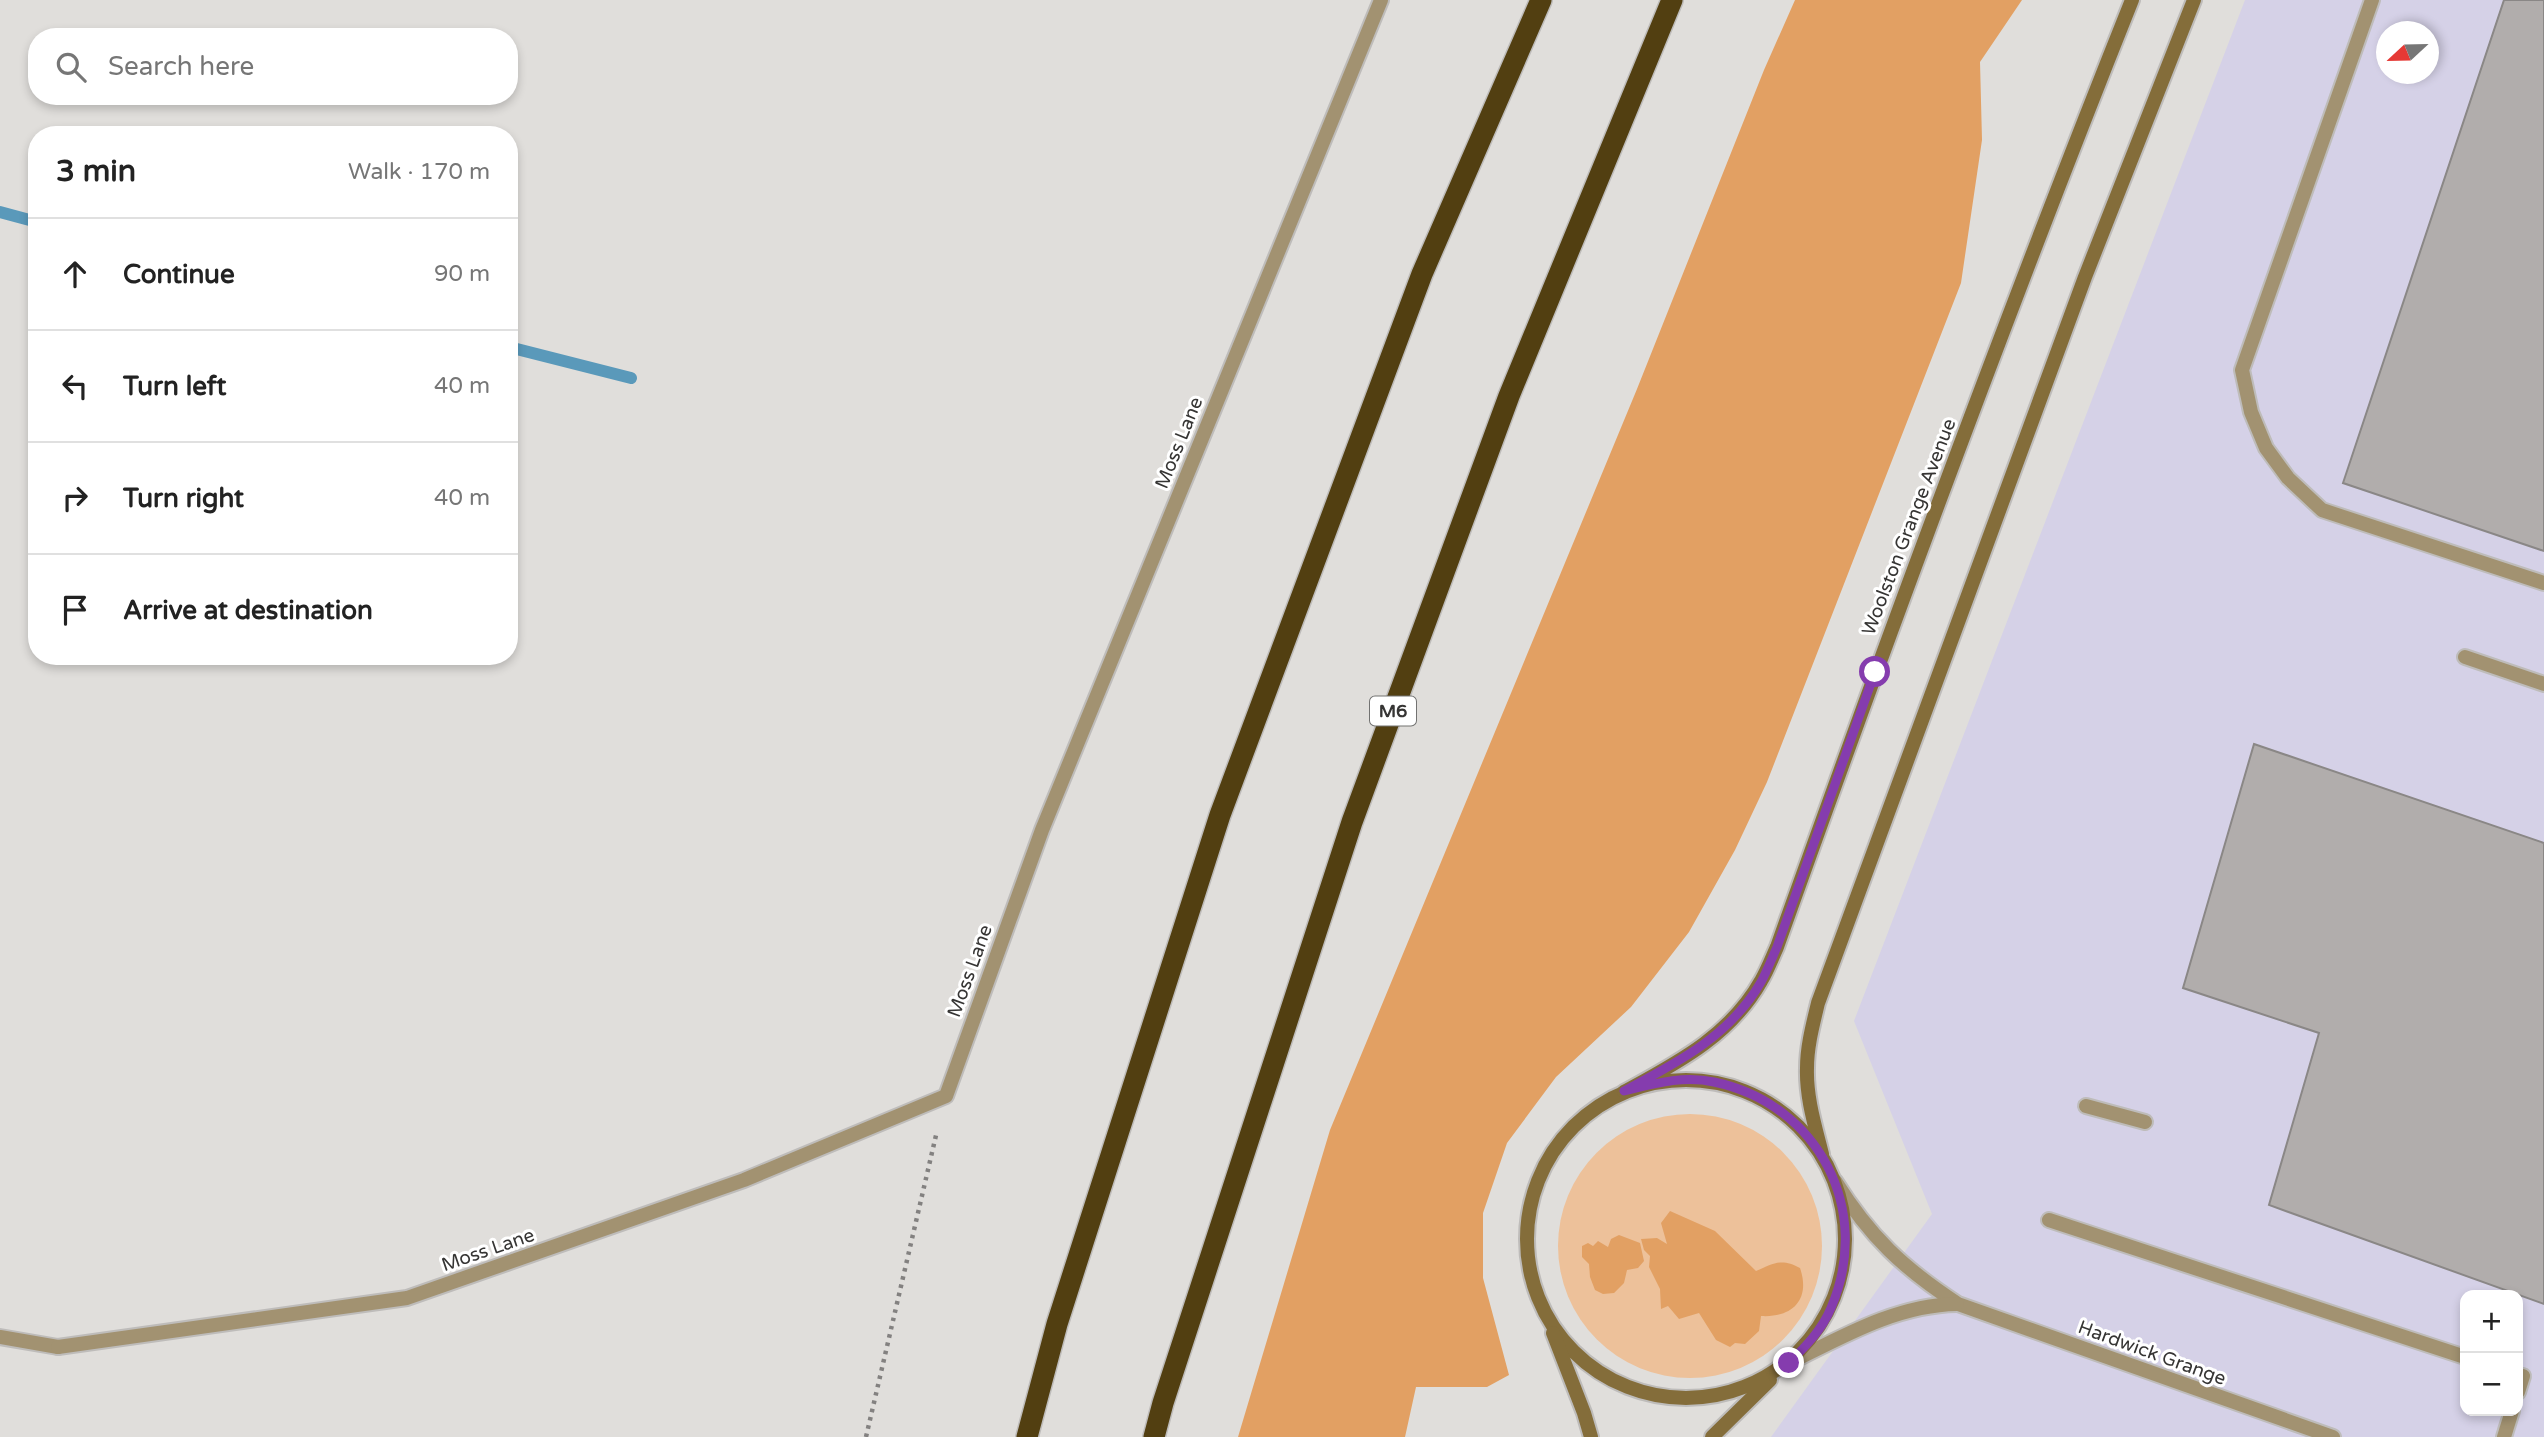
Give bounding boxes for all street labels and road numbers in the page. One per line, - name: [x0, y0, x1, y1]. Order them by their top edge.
- street label: Moss Lane: [1151, 394, 1207, 492]
- street label: Woolston Grange Avenue: [1858, 416, 1960, 638]
- road number: M6: [1370, 696, 1416, 726]
- street label: Moss Lane: [943, 922, 997, 1020]
- street label: Moss Lane: [439, 1224, 537, 1276]
- street label: Hardwick Grange: [2075, 1316, 2229, 1390]

